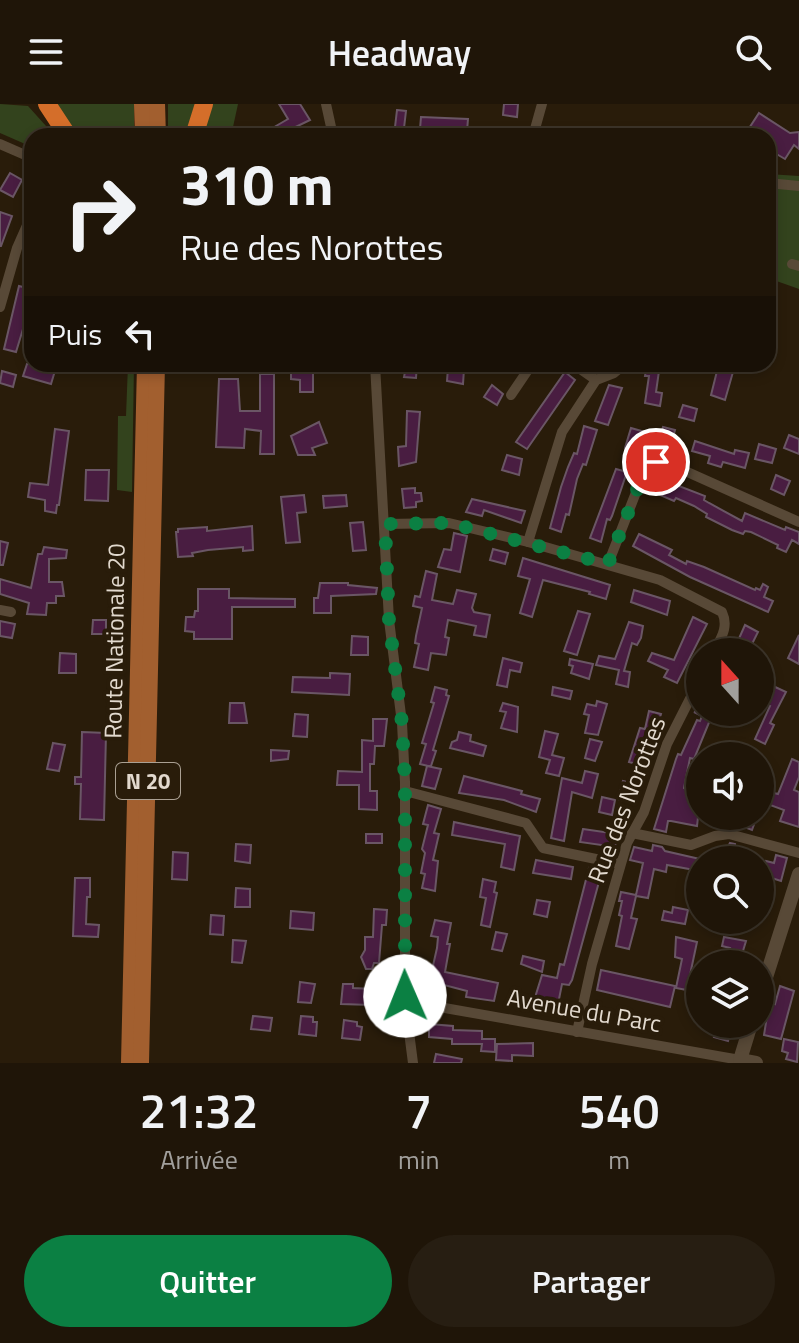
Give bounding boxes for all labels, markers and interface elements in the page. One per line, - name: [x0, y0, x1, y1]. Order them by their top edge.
- text: Headway: [328, 25, 471, 80]
- icon: menu: [24, 30, 68, 74]
- icon: search: [731, 30, 775, 74]
- text: 310 m: [180, 142, 333, 227]
- icon: right: [48, 160, 152, 264]
- text: Rue des Norottes: [180, 219, 443, 274]
- text: Puis: [48, 311, 102, 357]
- icon: left: [118, 312, 162, 356]
- pin: [622, 428, 690, 496]
- icon: arrive: [634, 440, 678, 484]
- street label: Route Nationale 20: [94, 543, 134, 739]
- north arrow: [686, 638, 774, 726]
- map controls: [686, 638, 774, 1038]
- street label: Rue des Norottes: [578, 711, 674, 888]
- button: sound: [686, 742, 774, 830]
- road number: N 20: [116, 763, 180, 799]
- button: search: [686, 846, 774, 934]
- button: layers: [686, 950, 774, 1038]
- position arrow: [363, 954, 447, 1038]
- street label: Avenue du Parc: [504, 979, 664, 1041]
- text: 21:32: [139, 1074, 258, 1147]
- text: 7: [405, 1074, 432, 1147]
- text: 540: [579, 1074, 660, 1147]
- text: Arrivée: [160, 1140, 238, 1179]
- text: min: [398, 1140, 439, 1179]
- text: m: [608, 1140, 630, 1179]
- button: Quitter: [24, 1235, 392, 1327]
- button: Partager: [408, 1235, 775, 1327]

